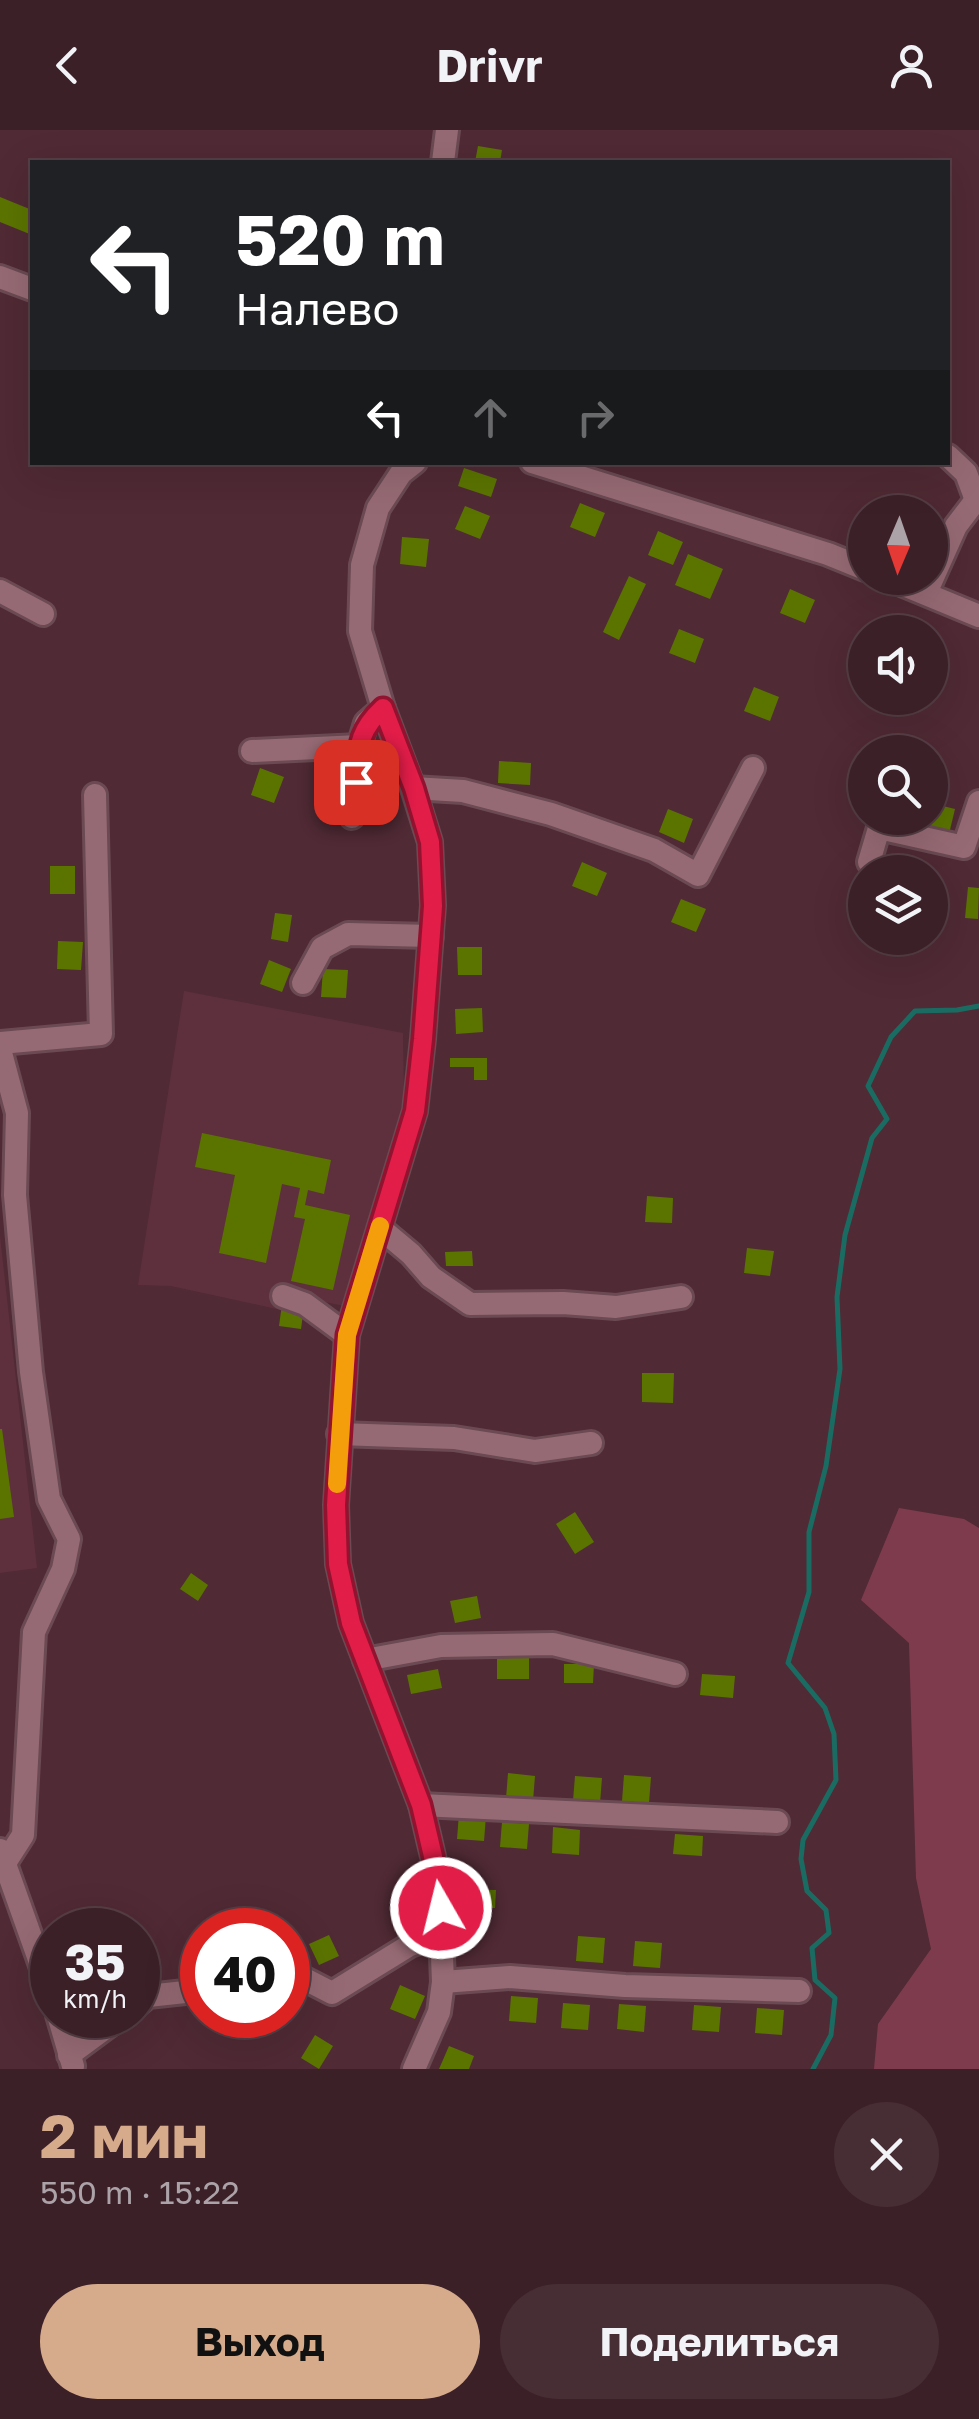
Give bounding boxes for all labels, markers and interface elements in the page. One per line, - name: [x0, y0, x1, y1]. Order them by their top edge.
- icon: back: [40, 38, 95, 93]
- text: Drivr: [436, 38, 543, 92]
- icon: person: [884, 38, 939, 93]
- text: 520 m: [235, 196, 445, 280]
- icon: left: [70, 200, 200, 330]
- text: Налево: [235, 281, 399, 335]
- icon: left: [358, 390, 413, 445]
- icon: ahead: [463, 390, 518, 445]
- icon: right: [568, 390, 623, 445]
- north arrow: [848, 495, 948, 595]
- map controls: [848, 495, 948, 955]
- button: sound: [848, 615, 948, 715]
- button: search: [848, 735, 948, 835]
- pin: [314, 740, 399, 825]
- icon: arrive: [329, 755, 384, 810]
- button: layers: [848, 855, 948, 955]
- position arrow: [389, 1856, 493, 1960]
- speed limit sign: 40: [180, 1908, 310, 2038]
- text: 35: [64, 1931, 125, 1991]
- text: km/h: [63, 1983, 127, 2014]
- text: 2 мин: [40, 2099, 208, 2171]
- button: close: [834, 2102, 939, 2207]
- text: 550 m · 15:22: [40, 2173, 240, 2211]
- button: Выход: [40, 2284, 480, 2399]
- button: Поделиться: [500, 2284, 939, 2399]

